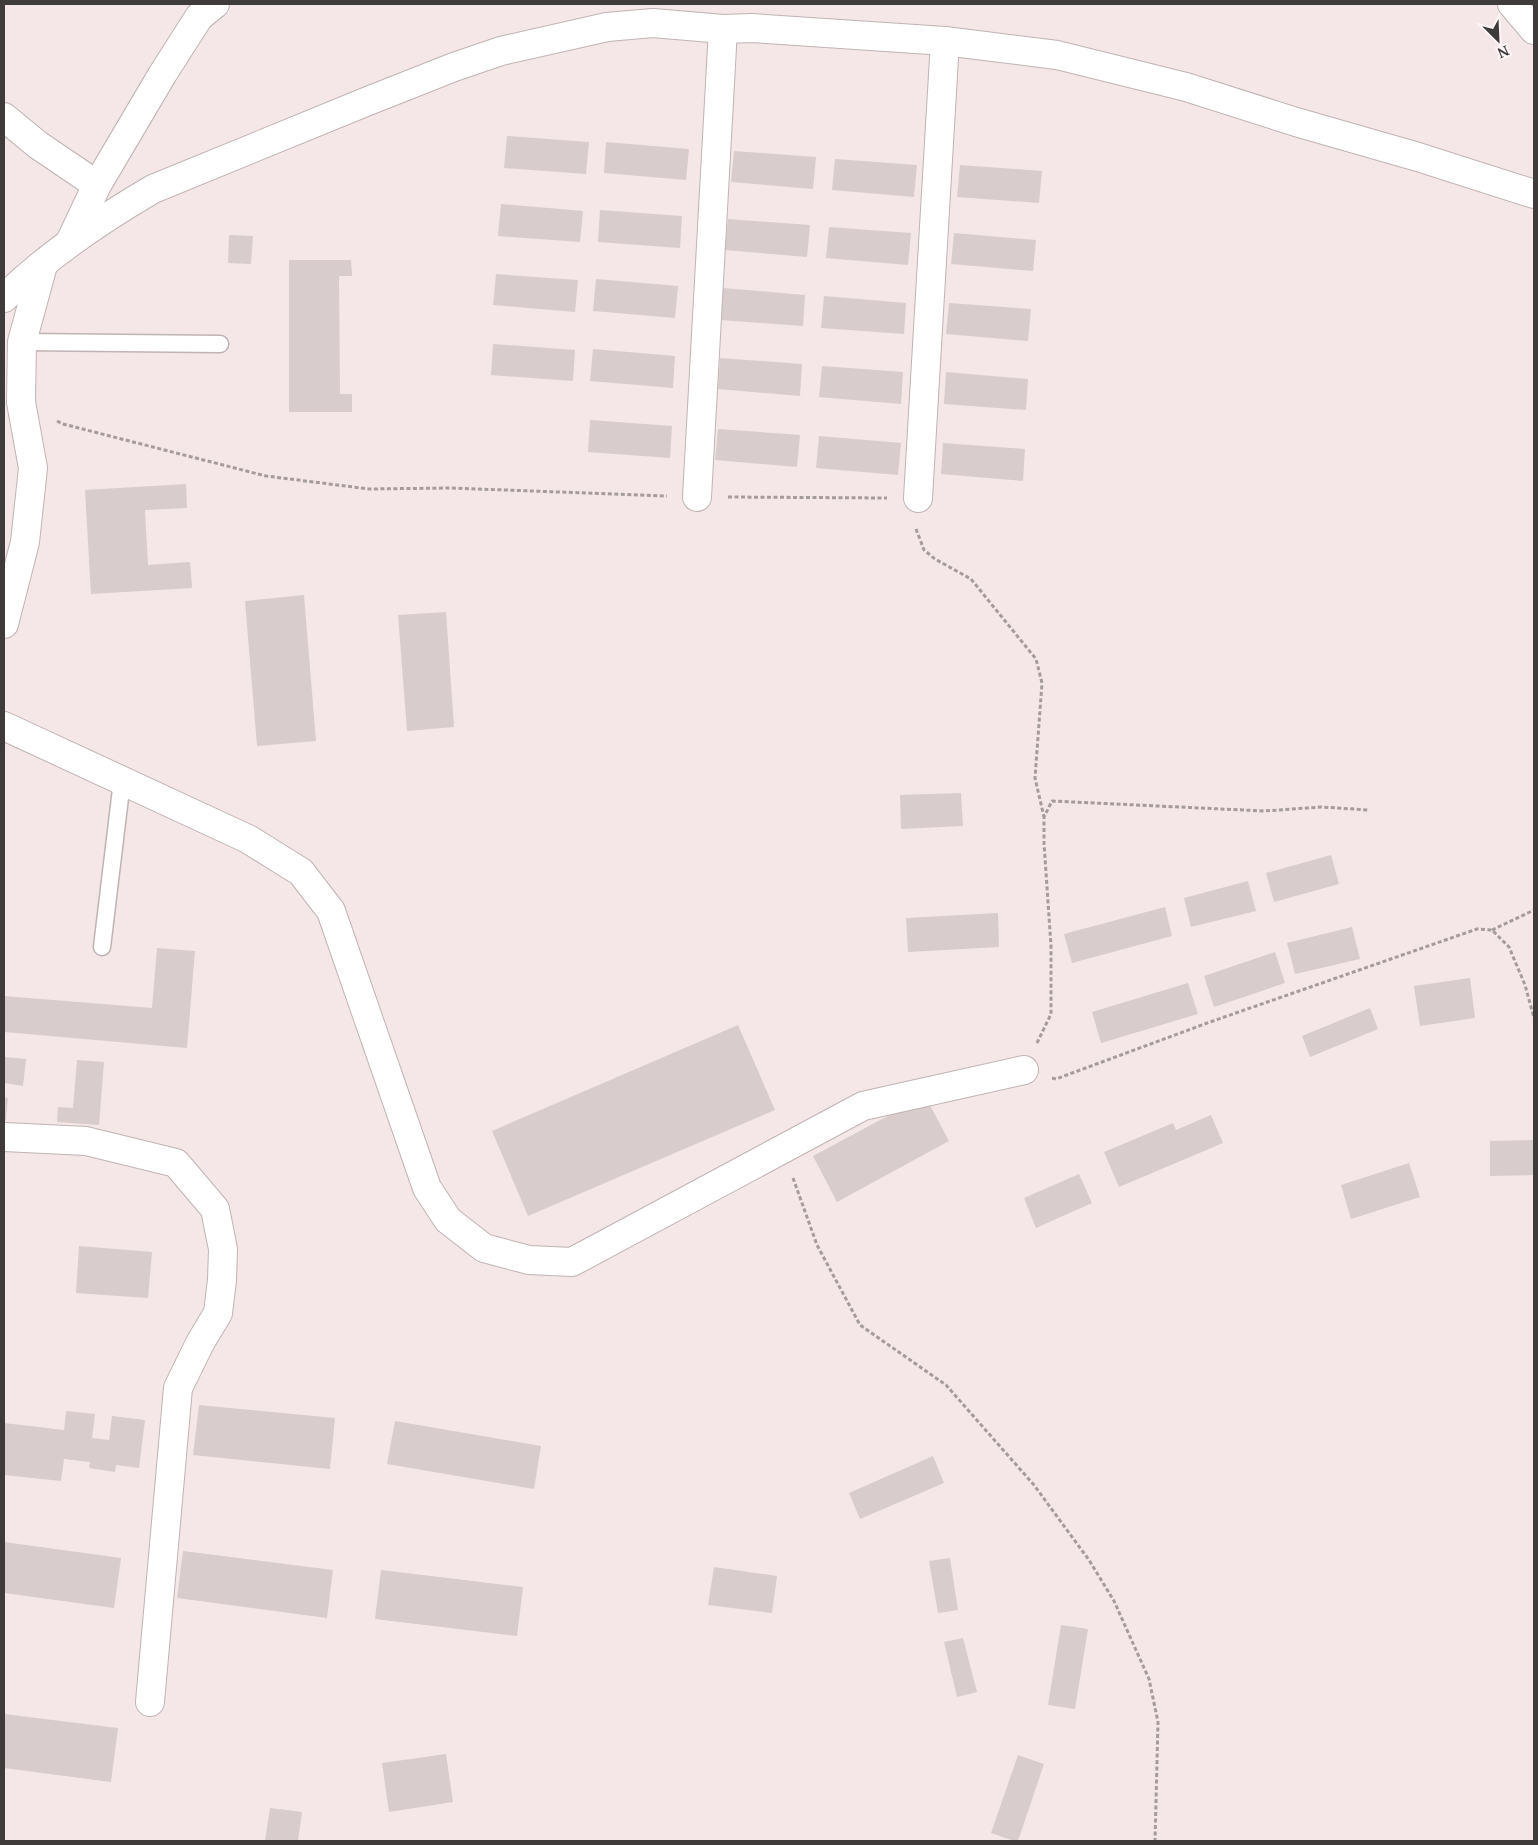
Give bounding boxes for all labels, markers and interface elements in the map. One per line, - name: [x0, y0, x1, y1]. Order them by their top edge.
- north arrow: [1473, 15, 1523, 65]
- text: N: [1495, 41, 1512, 63]

